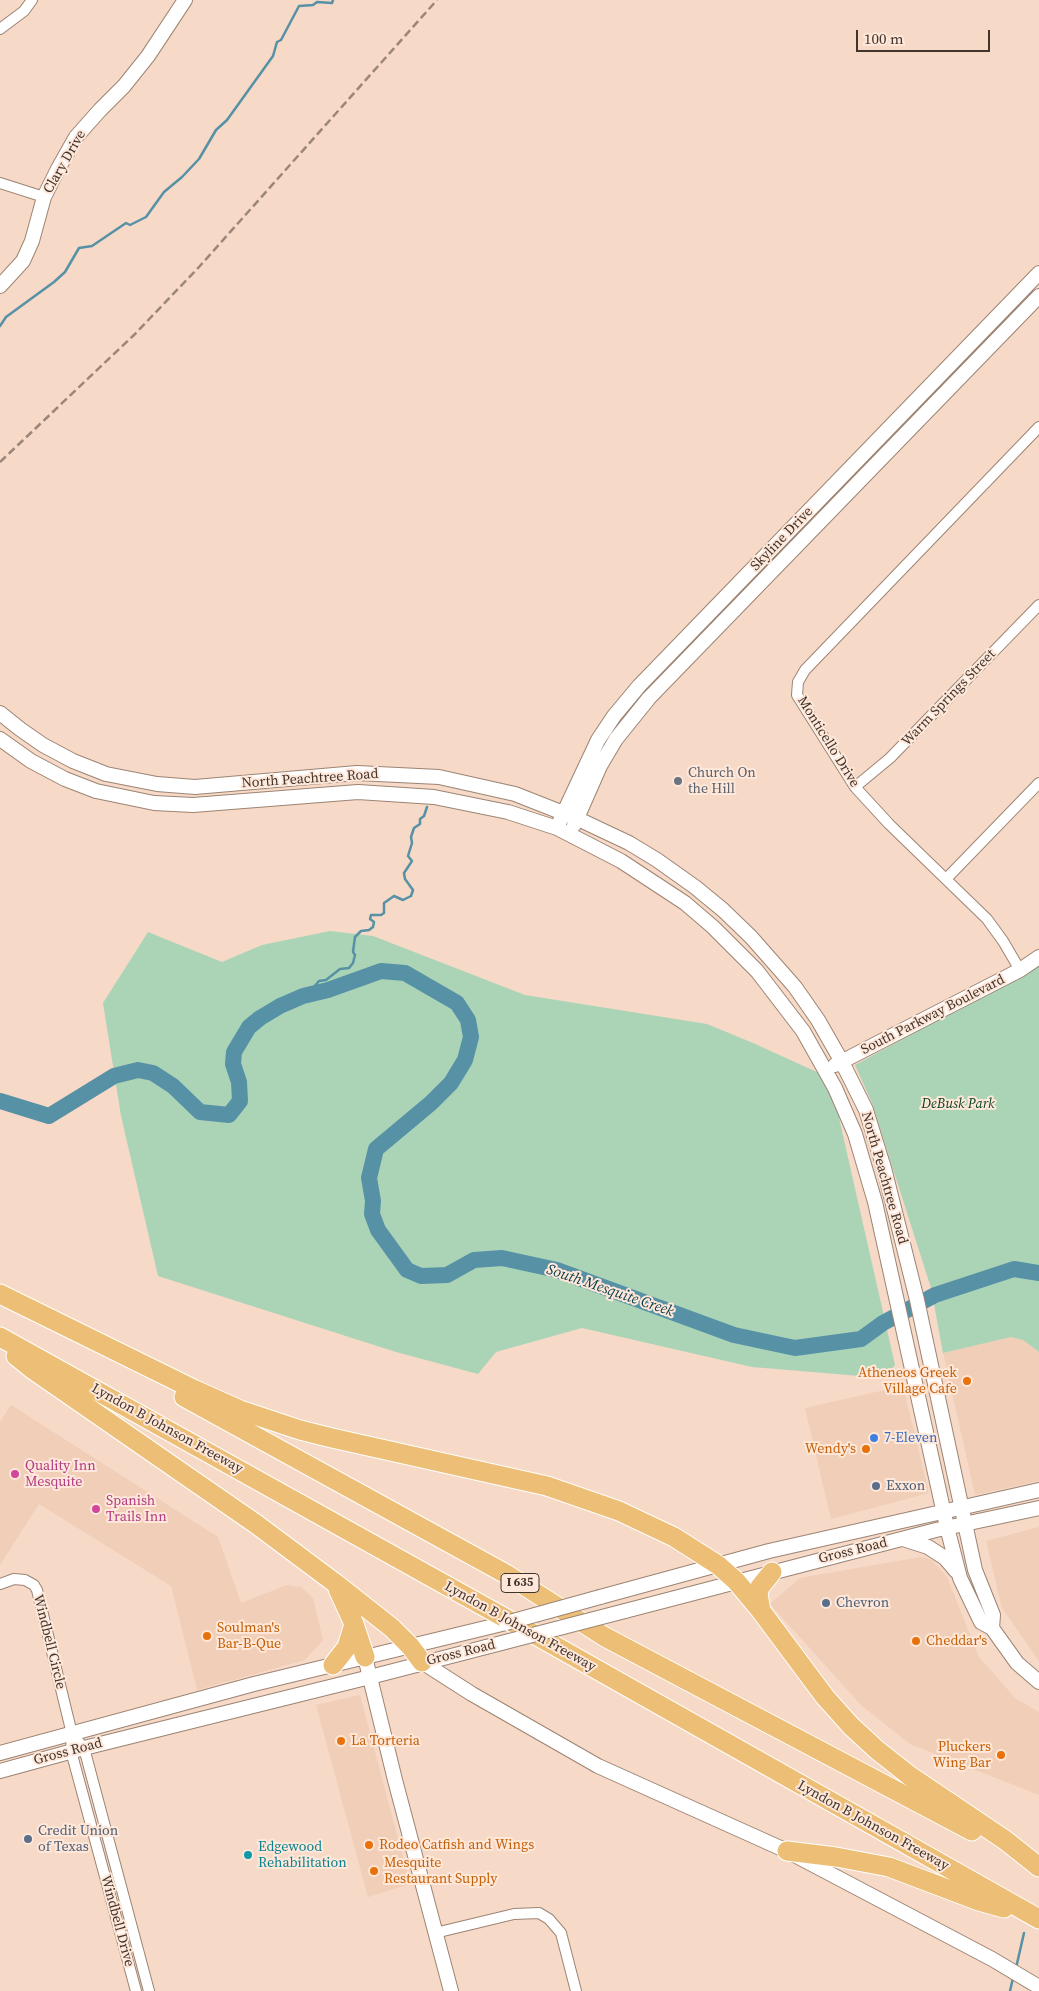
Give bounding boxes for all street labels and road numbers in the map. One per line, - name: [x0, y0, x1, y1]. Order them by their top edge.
- street label: Clary Drive: [40, 127, 90, 197]
- street label: Skyline Drive: [747, 503, 817, 575]
- street label: Warm Springs Street: [899, 646, 999, 750]
- street label: Monticello Drive: [793, 693, 863, 791]
- street label: North Peachtree Road: [241, 766, 379, 792]
- street label: South Parkway Boulevard: [858, 971, 1008, 1059]
- street label: North Peachtree Road: [857, 1110, 911, 1246]
- street label: Lyndon B Johnson Freeway: [88, 1380, 246, 1478]
- street label: Gross Road: [817, 1534, 889, 1568]
- road number: I 635: [501, 1574, 539, 1592]
- street label: Lyndon B Johnson Freeway: [441, 1578, 599, 1676]
- street label: Windbell Circle: [29, 1593, 69, 1691]
- street label: Gross Road: [425, 1636, 497, 1670]
- street label: Gross Road: [32, 1735, 104, 1769]
- street label: Lyndon B Johnson Freeway: [794, 1777, 952, 1875]
- street label: Windbell Drive: [97, 1873, 137, 1969]

